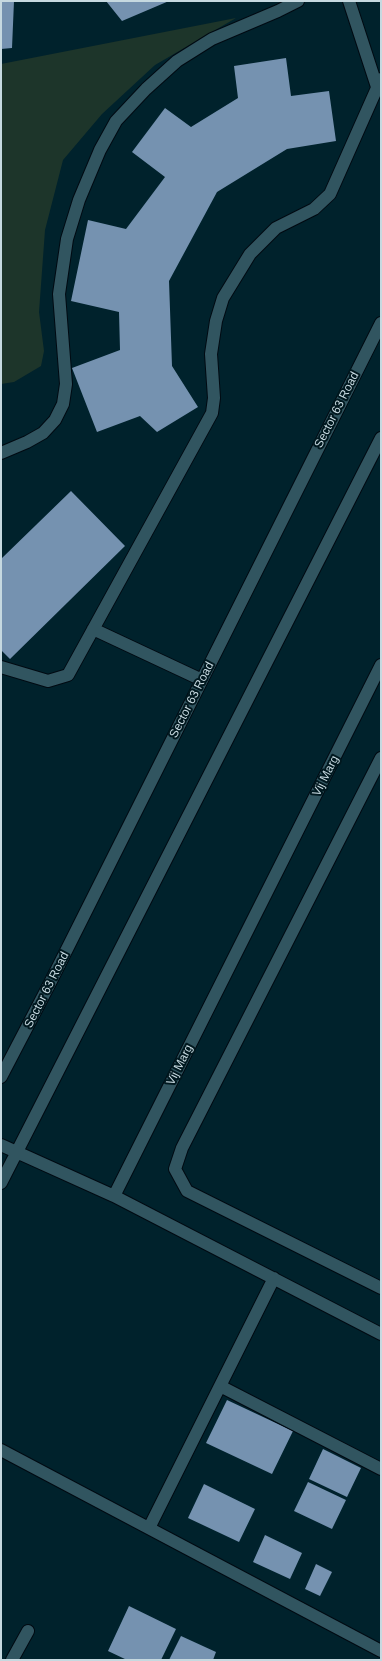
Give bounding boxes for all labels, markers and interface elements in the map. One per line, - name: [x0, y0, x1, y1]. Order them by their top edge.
- street label: Sector 63 Road: [312, 370, 362, 450]
- street label: Sector 63 Road: [167, 660, 217, 740]
- street label: Vij Marg: [310, 753, 342, 799]
- street label: Sector 63 Road: [22, 950, 72, 1030]
- street label: Vij Marg: [164, 1042, 196, 1088]

